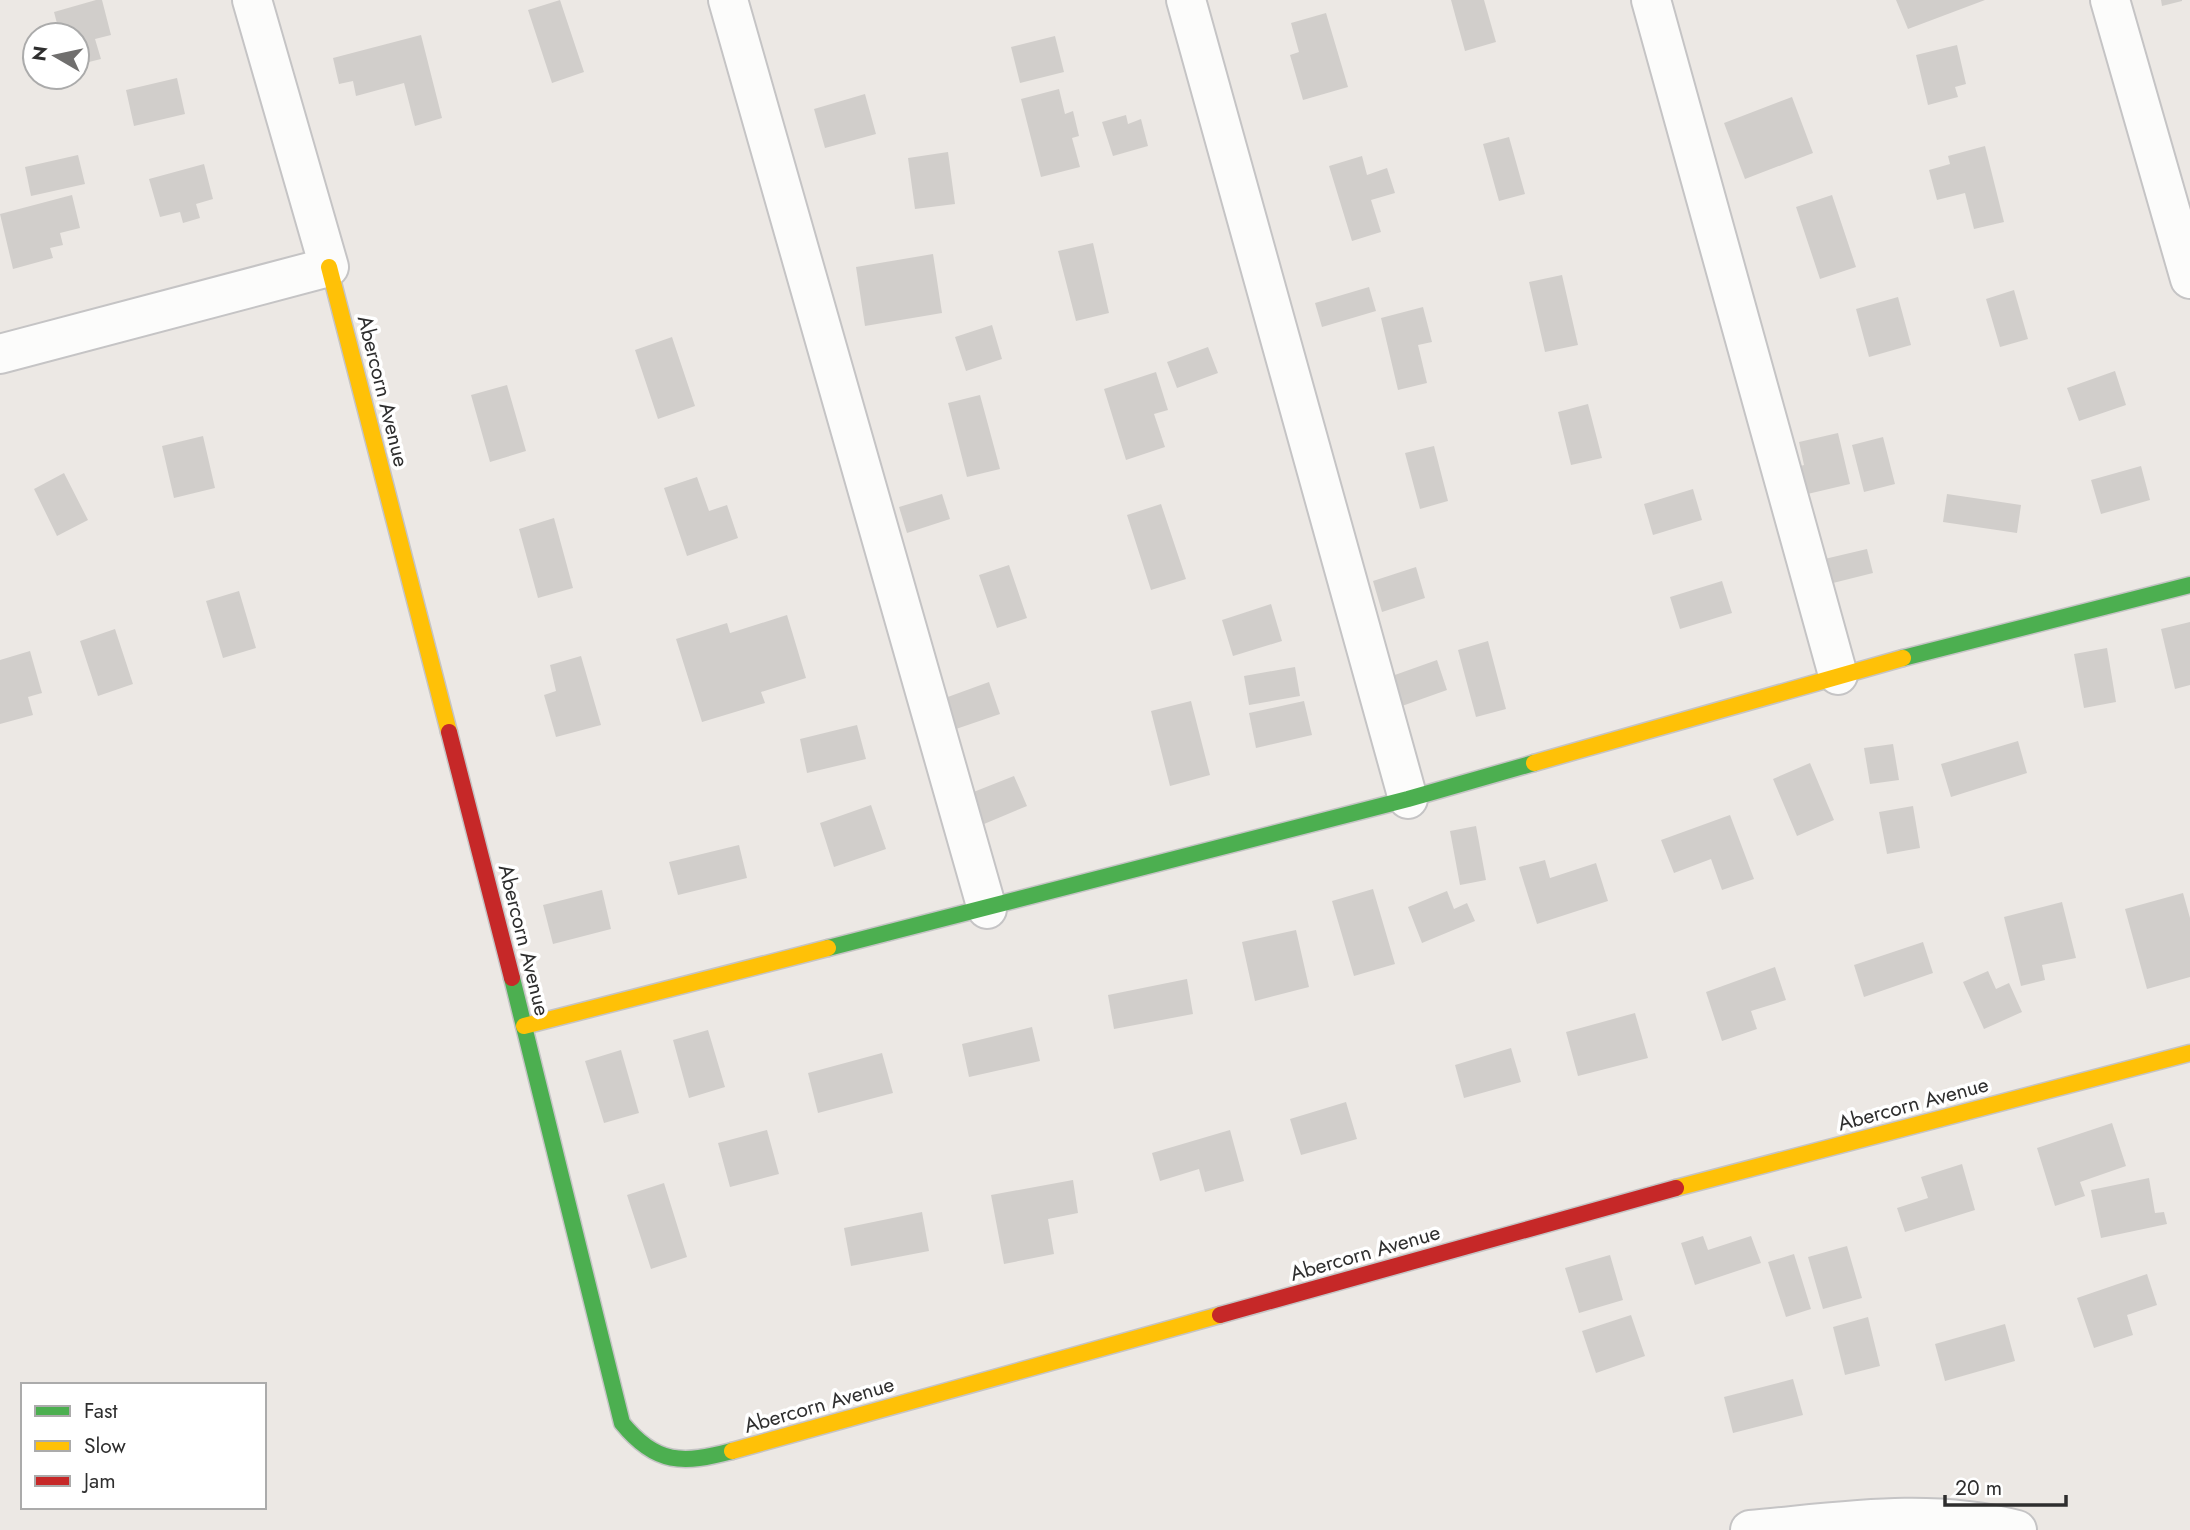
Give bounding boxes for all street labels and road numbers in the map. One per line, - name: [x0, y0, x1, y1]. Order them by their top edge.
- street label: Abercorn Avenue: [350, 312, 416, 470]
- street label: Abercorn Avenue: [491, 861, 557, 1019]
- street label: Abercorn Avenue: [1834, 1069, 1992, 1139]
- street label: Abercorn Avenue: [1286, 1217, 1444, 1289]
- street label: Abercorn Avenue: [740, 1369, 898, 1441]

